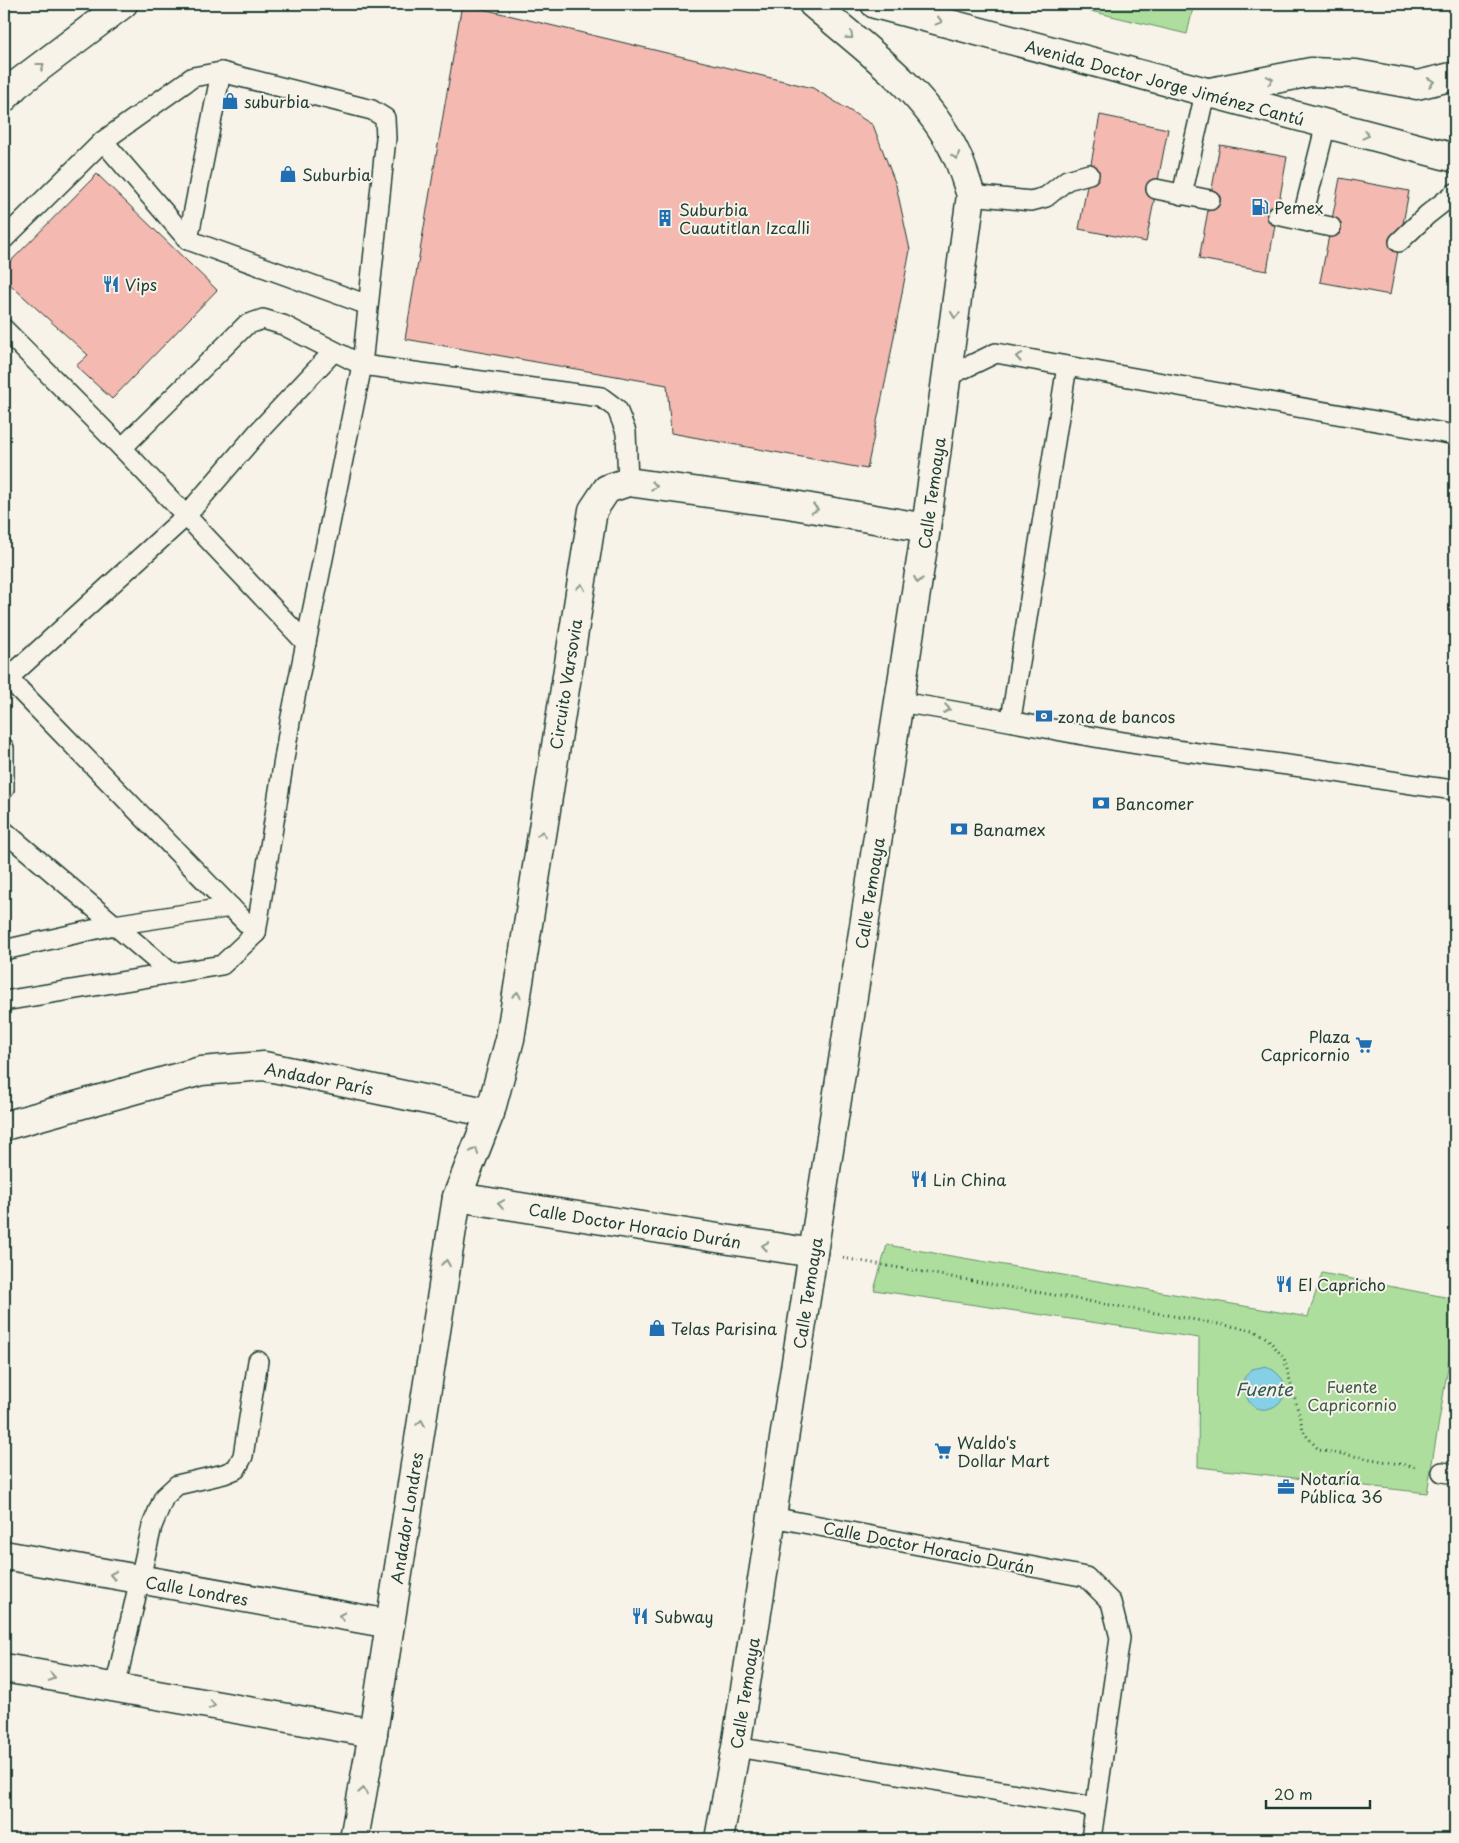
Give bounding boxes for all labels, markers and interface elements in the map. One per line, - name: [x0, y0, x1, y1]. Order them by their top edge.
- one-way arrow: [934, 15, 943, 26]
- one-way arrow: [844, 30, 853, 39]
- street label: Avenida Doctor Jorge Jiménez Cantú: [1023, 33, 1307, 131]
- one-way arrow: [35, 63, 45, 72]
- one-way arrow: [1266, 76, 1274, 86]
- one-way arrow: [1426, 78, 1435, 88]
- place label: suburbia: [244, 89, 310, 113]
- shop icon: suburbia: [220, 91, 240, 111]
- one-way arrow: [1362, 129, 1371, 140]
- one-way arrow: [950, 151, 961, 160]
- place label: Suburbia: [302, 162, 371, 186]
- shop icon: Suburbia: [278, 164, 298, 184]
- place label: Pemex: [1274, 195, 1323, 219]
- place label: Suburbia Cuautitlan Izcalli: [679, 197, 810, 239]
- fuel station icon: Pemex: [1250, 197, 1270, 217]
- building icon: Suburbia Cuautitlan Izcalli: [655, 208, 675, 228]
- place label: Vips: [125, 272, 157, 296]
- restaurant icon: Vips: [101, 274, 121, 294]
- one-way arrow: [950, 311, 961, 319]
- one-way arrow: [1015, 353, 1024, 363]
- street label: Calle Temoaya: [911, 436, 951, 550]
- one-way arrow: [650, 480, 658, 491]
- one-way arrow: [810, 503, 819, 513]
- one-way arrow: [913, 576, 924, 584]
- one-way arrow: [575, 583, 585, 592]
- street label: Circuito Varsovia: [543, 617, 587, 751]
- one-way arrow: [943, 704, 951, 714]
- place label: zona de bancos: [1058, 704, 1175, 728]
- bank icon: zona de bancos: [1034, 706, 1054, 726]
- place label: Bancomer: [1115, 791, 1194, 815]
- bank icon: Bancomer: [1091, 793, 1111, 813]
- place label: Banamex: [973, 817, 1045, 841]
- bank icon: Banamex: [949, 819, 969, 839]
- one-way arrow: [536, 830, 546, 839]
- street label: Calle Temoaya: [848, 836, 890, 950]
- one-way arrow: [511, 990, 521, 999]
- place label: Plaza Capricornio: [1260, 1024, 1350, 1066]
- supermarket icon: Plaza Capricornio: [1354, 1035, 1374, 1055]
- street label: Andador París: [262, 1056, 376, 1100]
- one-way arrow: [468, 1147, 479, 1156]
- place label: Lin China: [933, 1167, 1006, 1191]
- restaurant icon: Lin China: [909, 1169, 929, 1189]
- street label: Calle Doctor Horacio Durán: [527, 1196, 743, 1254]
- one-way arrow: [496, 1199, 505, 1209]
- street label: Calle Temoaya: [786, 1236, 828, 1350]
- one-way arrow: [760, 1241, 769, 1251]
- one-way arrow: [441, 1258, 451, 1267]
- place label: El Capricho: [1298, 1272, 1386, 1296]
- restaurant icon: El Capricho: [1274, 1274, 1294, 1294]
- place label: Telas Parisina: [671, 1316, 777, 1340]
- shop icon: Telas Parisina: [647, 1318, 667, 1338]
- park label: Fuente Capricornio: [1307, 1374, 1397, 1416]
- water label: Fuente: [1235, 1375, 1294, 1402]
- one-way arrow: [416, 1419, 426, 1428]
- place label: Waldo's Dollar Mart: [957, 1430, 1050, 1472]
- supermarket icon: Waldo's Dollar Mart: [933, 1441, 953, 1461]
- street label: Andador Londres: [384, 1450, 428, 1586]
- place label: Notaría Pública 36: [1300, 1466, 1383, 1508]
- office icon: Notaría Pública 36: [1276, 1477, 1296, 1497]
- street label: Calle Doctor Horacio Durán: [821, 1515, 1037, 1579]
- street label: Calle Londres: [144, 1569, 250, 1611]
- one-way arrow: [108, 1570, 117, 1580]
- place label: Subway: [654, 1604, 713, 1628]
- restaurant icon: Subway: [630, 1606, 650, 1626]
- one-way arrow: [337, 1611, 346, 1621]
- street label: Calle Temoaya: [723, 1636, 765, 1750]
- one-way arrow: [47, 1671, 56, 1681]
- one-way arrow: [207, 1700, 216, 1710]
- scale bar: [1266, 1778, 1370, 1810]
- text: 20 m: [1274, 1782, 1313, 1805]
- one-way arrow: [357, 1787, 367, 1796]

